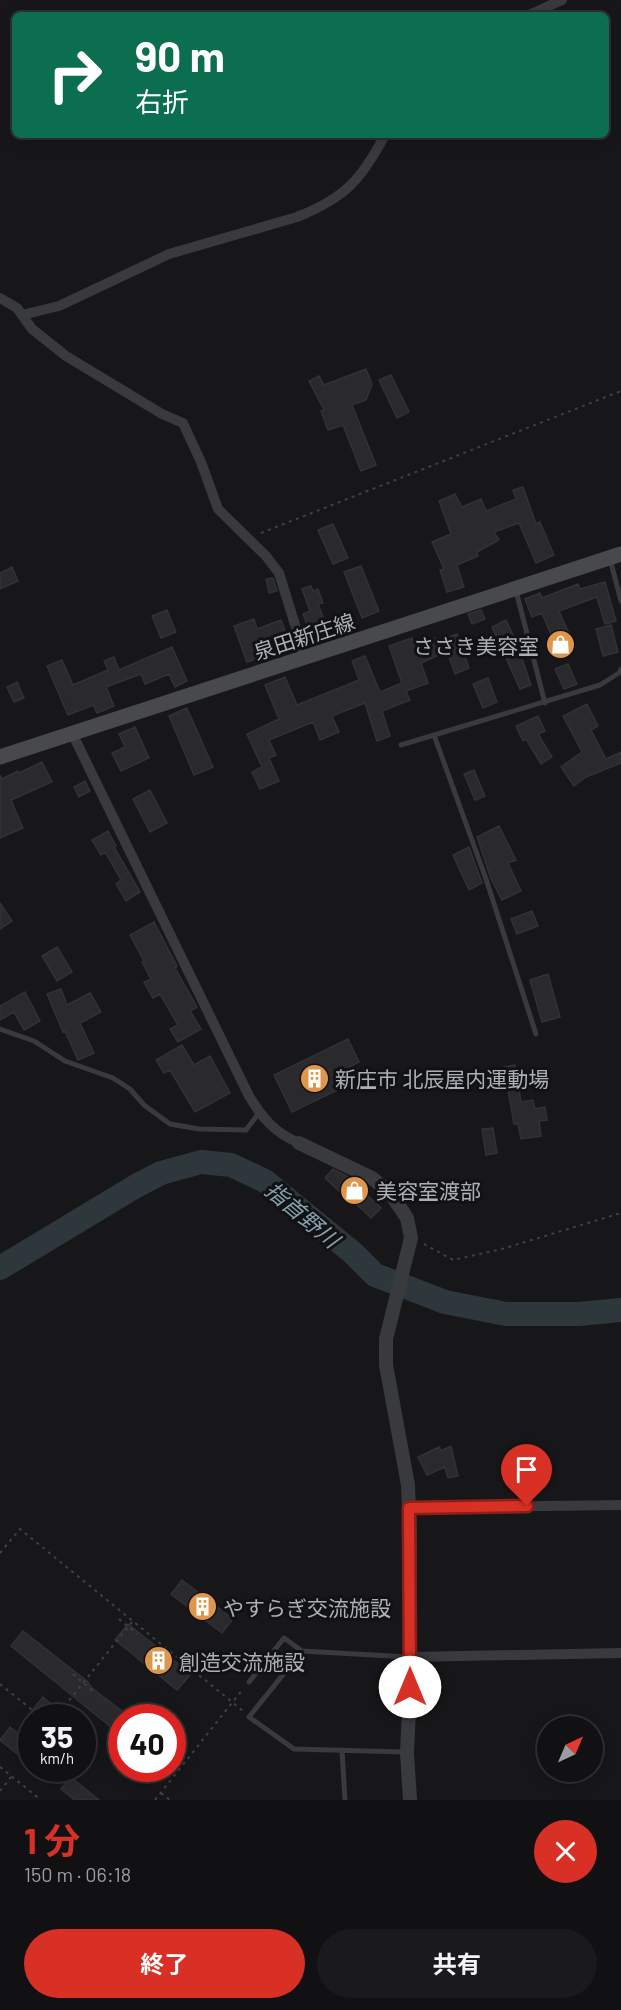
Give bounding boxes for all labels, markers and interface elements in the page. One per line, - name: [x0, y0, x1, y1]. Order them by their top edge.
- text: 90 m: [135, 30, 225, 80]
- icon: right: [36, 36, 114, 114]
- text: 右折: [135, 85, 189, 117]
- street label: 泉田新庄線: [250, 608, 358, 664]
- shop icon: ささき美容室: [544, 629, 576, 661]
- place label: ささき美容室: [413, 633, 539, 658]
- building icon: 新庄市 北辰屋内運動場: [298, 1062, 330, 1094]
- place label: 新庄市 北辰屋内運動場: [335, 1066, 549, 1091]
- shop icon: 美容室渡部: [339, 1174, 371, 1206]
- water label: 指首野川: [261, 1176, 347, 1254]
- place label: 美容室渡部: [376, 1178, 481, 1203]
- pin: [501, 1444, 552, 1506]
- icon: arrive: [510, 1453, 543, 1486]
- building icon: やすらぎ交流施設: [186, 1591, 218, 1623]
- place label: やすらぎ交流施設: [223, 1595, 391, 1620]
- building icon: 創造交流施設: [142, 1645, 174, 1677]
- place label: 創造交流施設: [179, 1649, 305, 1674]
- position arrow: [378, 1655, 442, 1719]
- speed limit sign: 40: [108, 1704, 186, 1782]
- north arrow: [537, 1716, 603, 1782]
- map controls: [537, 1716, 603, 1782]
- text: 35: [41, 1718, 73, 1754]
- text: km/h: [40, 1749, 74, 1767]
- text: 1 分: [24, 1818, 80, 1861]
- button: close: [534, 1820, 597, 1883]
- text: 150 m · 06:18: [24, 1862, 131, 1886]
- button: 終了: [24, 1929, 305, 1998]
- button: 共有: [317, 1929, 597, 1998]

